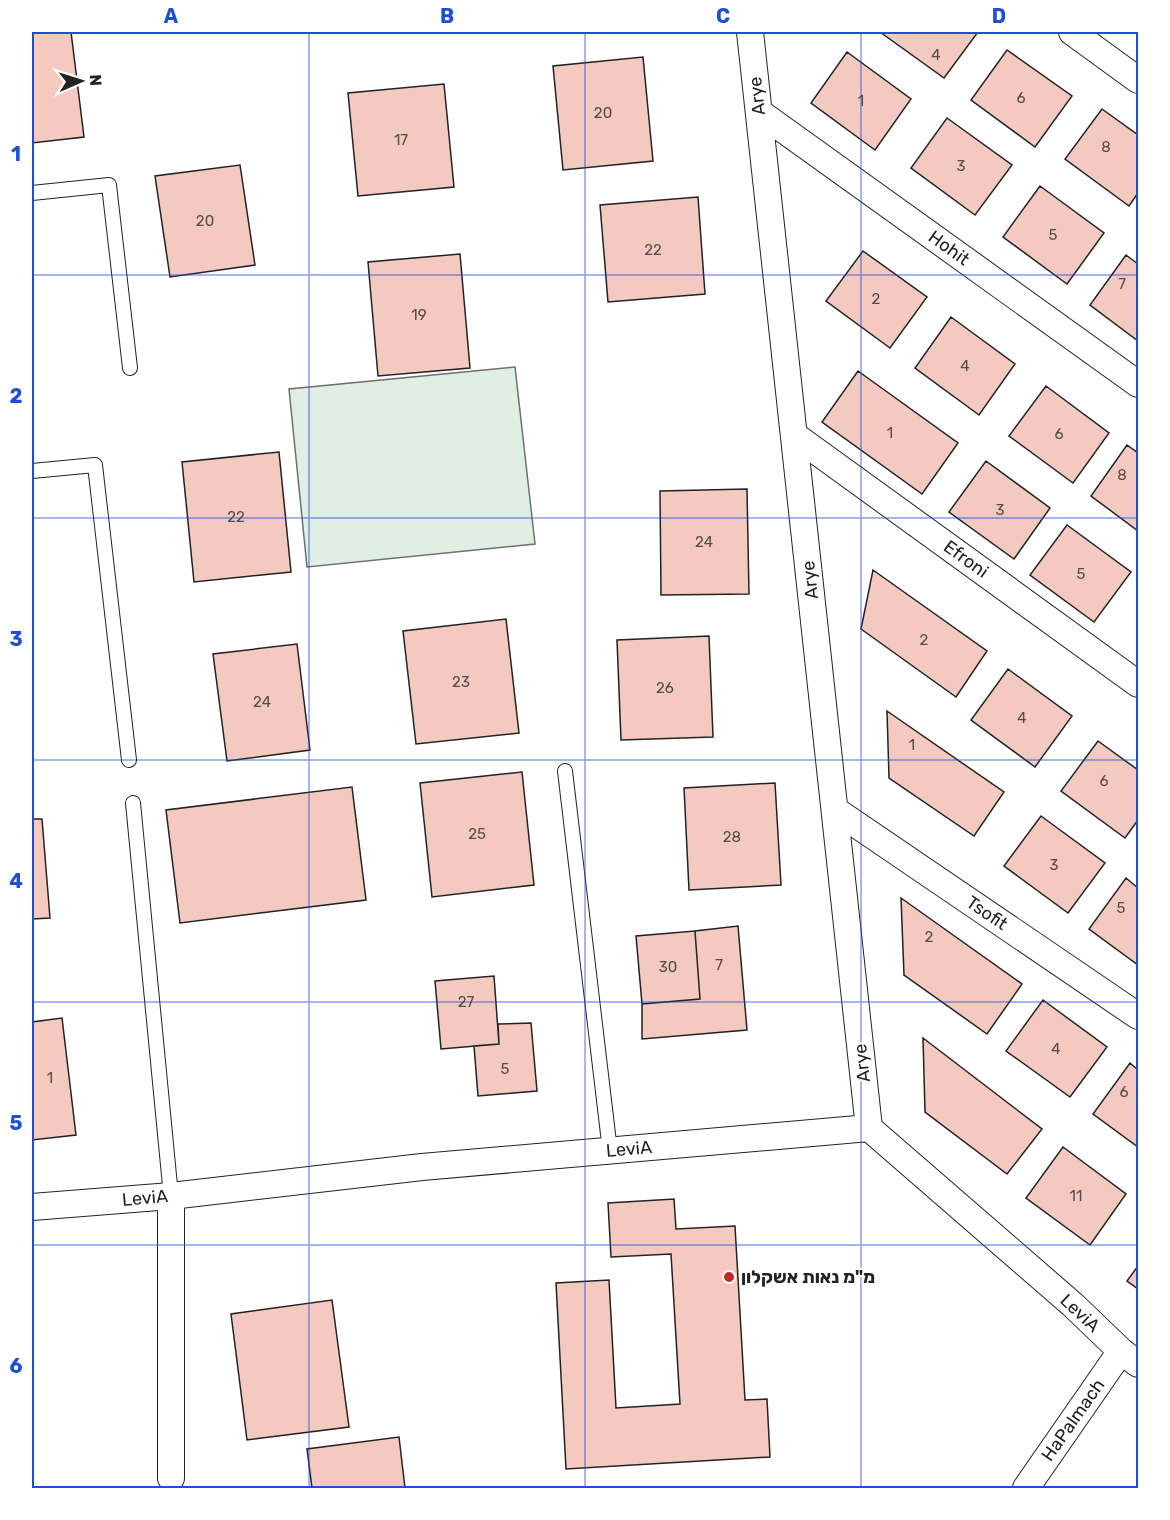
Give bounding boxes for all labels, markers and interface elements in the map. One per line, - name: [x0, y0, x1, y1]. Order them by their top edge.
- text: A: [164, 4, 179, 28]
- text: B: [440, 4, 454, 28]
- text: C: [716, 4, 730, 28]
- text: D: [992, 4, 1006, 28]
- house number: 4: [931, 46, 941, 64]
- north arrow: [51, 51, 111, 111]
- text: N: [86, 74, 105, 86]
- street label: Arye: [744, 76, 770, 116]
- house number: 6: [1016, 89, 1026, 107]
- house number: 1: [858, 92, 864, 110]
- house number: 20: [594, 104, 612, 122]
- house number: 17: [394, 131, 408, 149]
- house number: 8: [1101, 138, 1111, 156]
- text: 1: [11, 142, 21, 166]
- house number: 3: [956, 157, 966, 175]
- house number: 20: [196, 212, 214, 230]
- street label: Hohit: [924, 226, 974, 270]
- house number: 5: [1049, 226, 1058, 244]
- house number: 22: [644, 241, 662, 259]
- house number: 7: [1118, 275, 1126, 293]
- house number: 2: [872, 290, 881, 308]
- house number: 19: [411, 306, 427, 324]
- house number: 4: [960, 357, 970, 375]
- text: 2: [10, 384, 23, 408]
- house number: 1: [887, 424, 893, 442]
- house number: 6: [1054, 425, 1064, 443]
- house number: 8: [1117, 466, 1127, 484]
- house number: 3: [995, 501, 1005, 519]
- house number: 22: [227, 508, 245, 526]
- house number: 24: [695, 533, 713, 551]
- street label: Efroni: [939, 535, 993, 583]
- street label: Arye: [797, 560, 823, 600]
- house number: 5: [1077, 565, 1086, 583]
- text: 3: [9, 627, 23, 651]
- house number: 2: [920, 631, 929, 649]
- house number: 23: [452, 673, 470, 691]
- house number: 26: [656, 679, 674, 697]
- house number: 24: [253, 693, 271, 711]
- house number: 4: [1017, 709, 1027, 727]
- house number: 1: [909, 736, 915, 754]
- house number: 6: [1099, 772, 1109, 790]
- house number: 25: [468, 825, 486, 843]
- house number: 28: [723, 828, 741, 846]
- house number: 3: [1049, 856, 1059, 874]
- text: 4: [9, 869, 23, 893]
- street label: Tsofit: [962, 891, 1012, 935]
- house number: 5: [1117, 899, 1126, 917]
- house number: 2: [925, 928, 934, 946]
- house number: 7: [715, 956, 723, 974]
- house number: 30: [659, 958, 677, 976]
- house number: 27: [458, 993, 475, 1011]
- house number: 4: [1051, 1040, 1061, 1058]
- street label: Arye: [849, 1043, 875, 1083]
- house number: 5: [501, 1060, 510, 1078]
- house number: 1: [47, 1069, 53, 1087]
- house number: 6: [1119, 1083, 1129, 1101]
- text: 5: [10, 1111, 23, 1135]
- street label: LeviA: [605, 1136, 653, 1162]
- street label: LeviA: [121, 1185, 169, 1211]
- house number: 11: [1070, 1187, 1082, 1205]
- place label: מ"מ נאות אשקלון: [741, 1266, 875, 1288]
- marker: מ"מ נאות אשקלון: [722, 1270, 736, 1284]
- street label: LeviA: [1056, 1289, 1104, 1337]
- text: 6: [9, 1354, 23, 1378]
- street label: HaPalmach: [1037, 1375, 1109, 1465]

